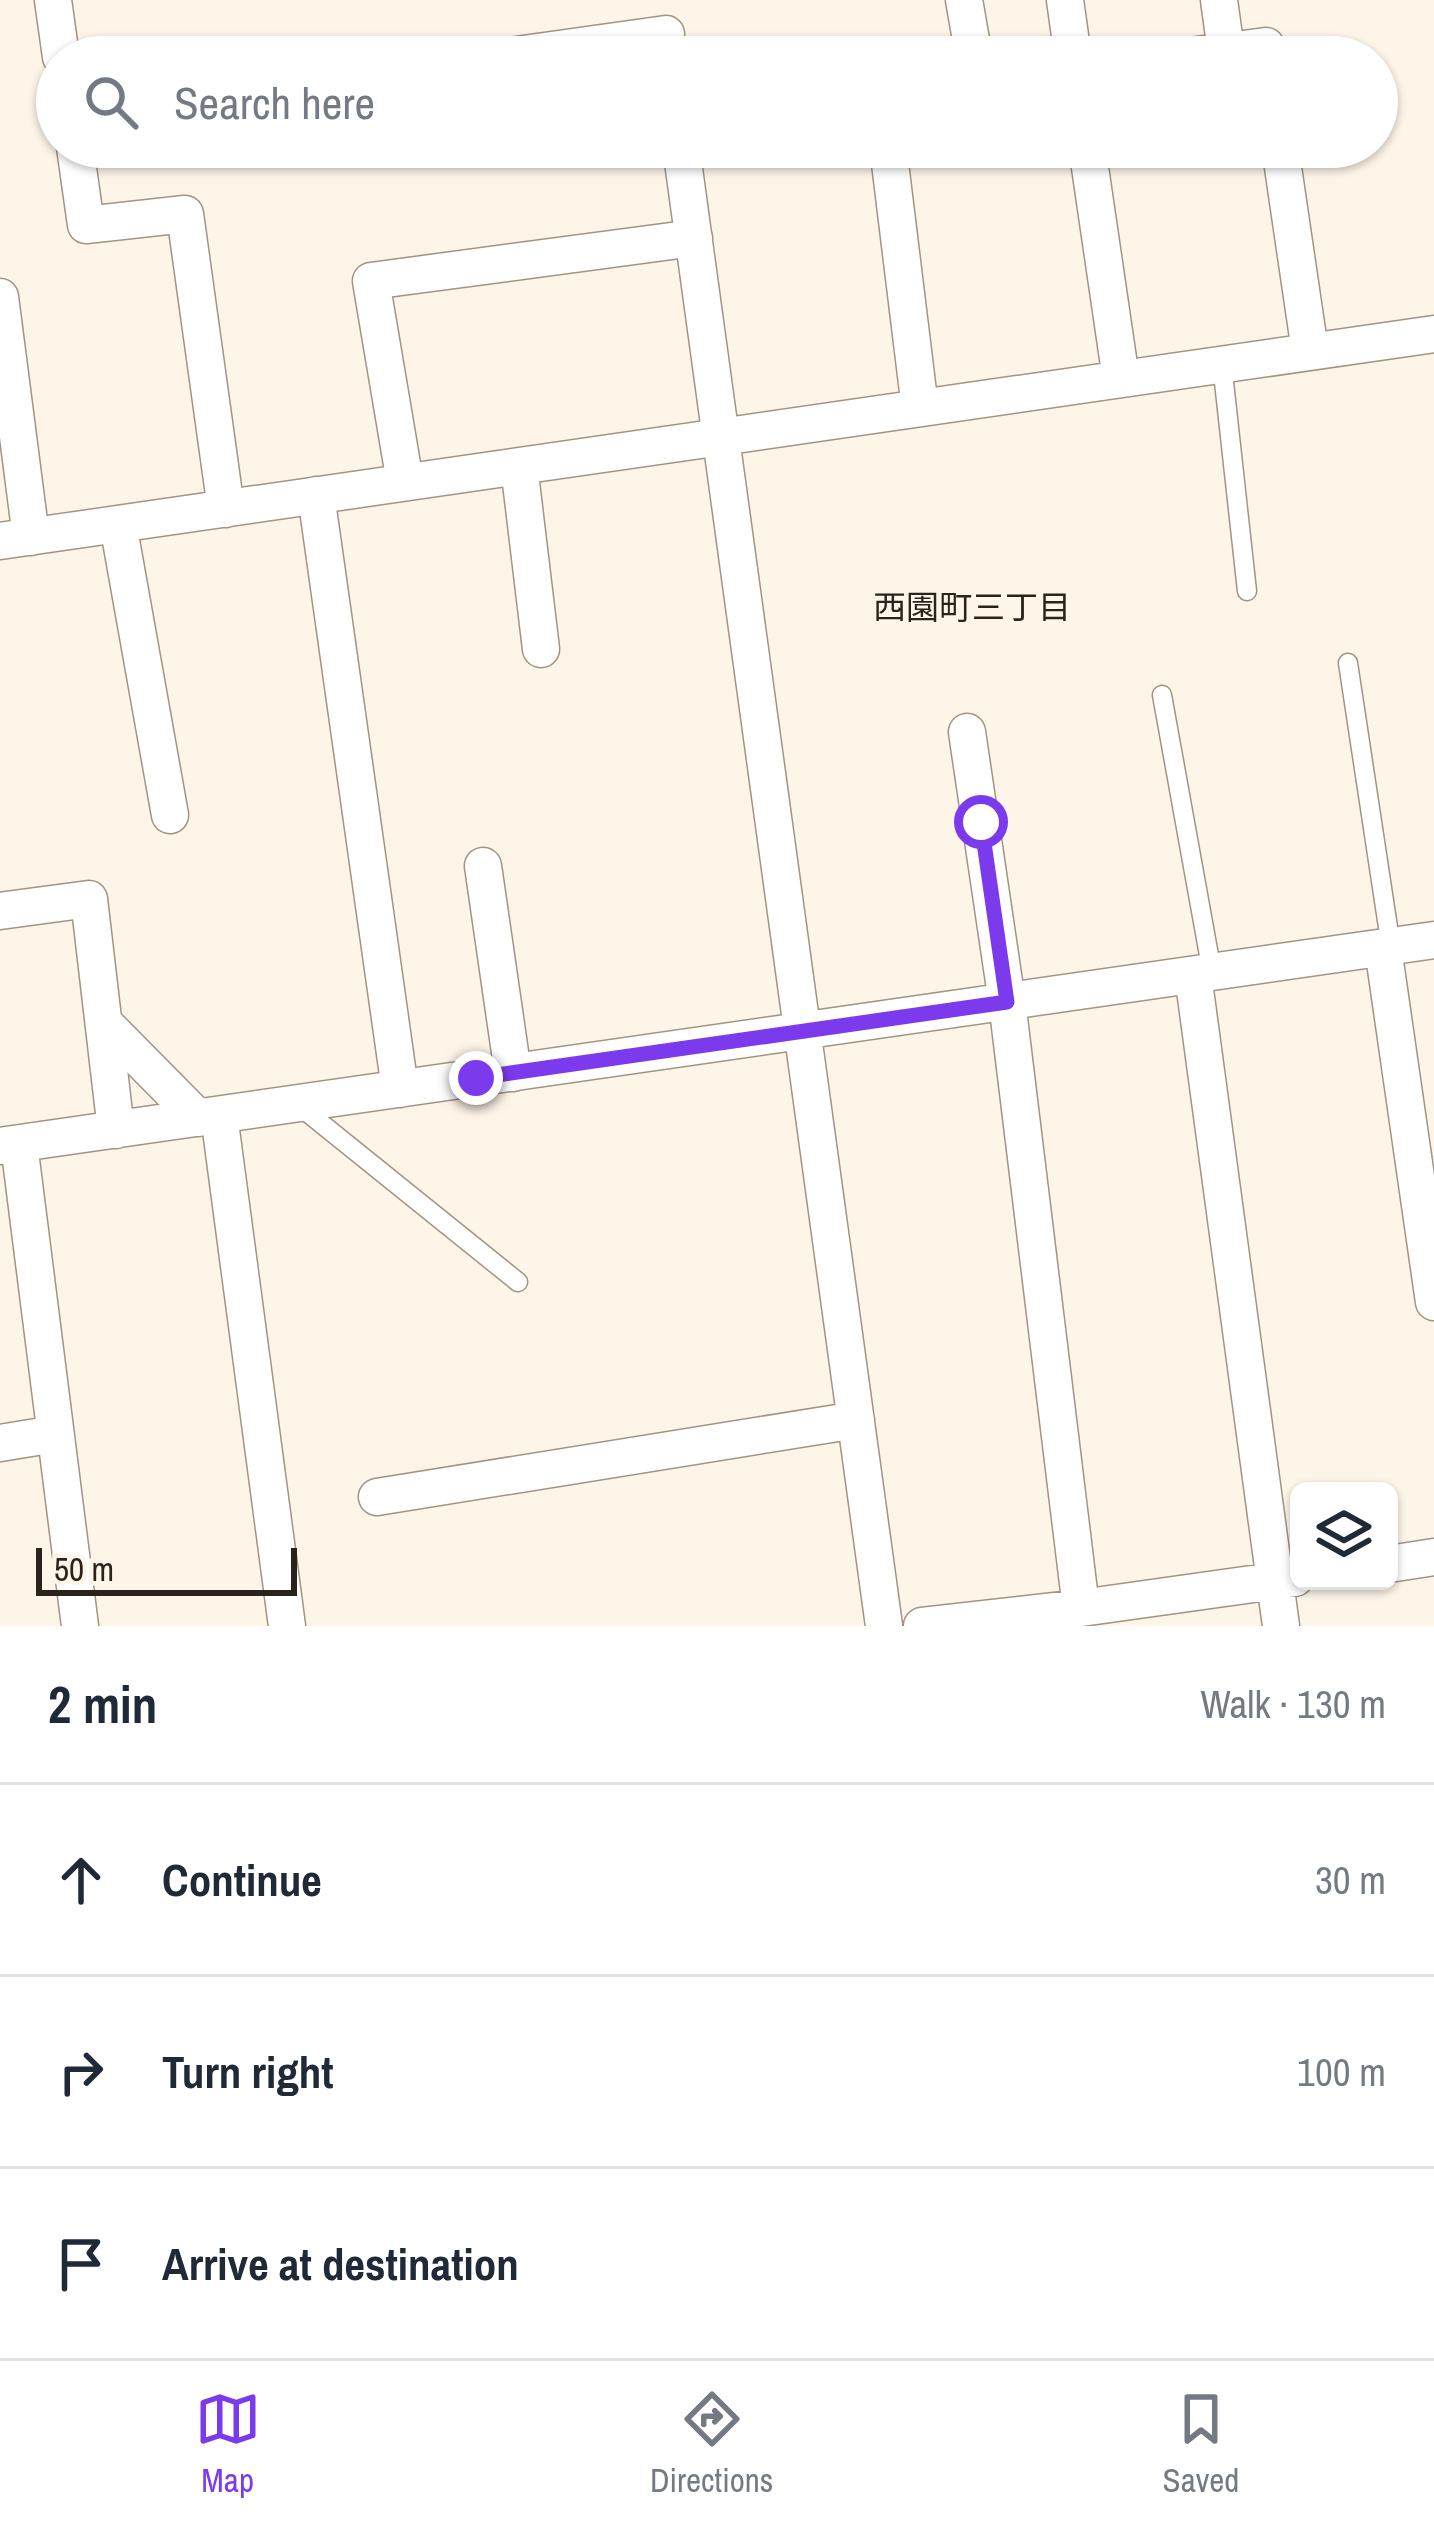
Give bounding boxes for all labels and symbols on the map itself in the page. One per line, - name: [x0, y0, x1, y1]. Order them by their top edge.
- district label: 西園町三丁目: [873, 585, 1071, 629]
- route start: [954, 795, 1008, 849]
- route end: [449, 1051, 503, 1105]
- scale bar: [36, 1542, 297, 1595]

